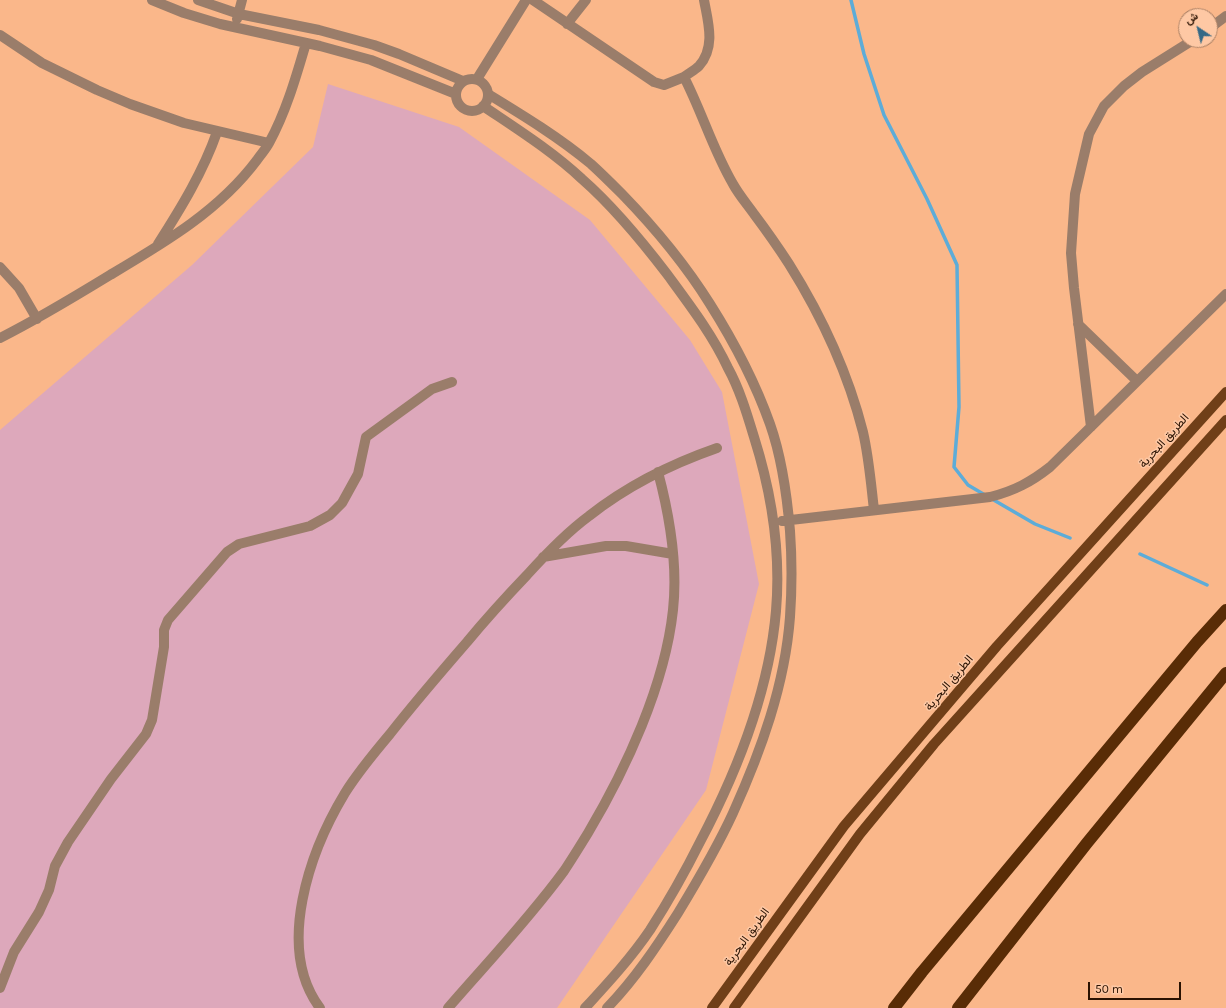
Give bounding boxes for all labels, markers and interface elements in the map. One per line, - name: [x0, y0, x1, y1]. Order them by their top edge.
- north arrow: [1178, 8, 1218, 48]
- text: ش: [1182, 9, 1201, 28]
- street label: الطريق البحرية: [1136, 411, 1192, 471]
- street label: الطريق البحرية: [922, 652, 976, 714]
- street label: الطريق البحرية: [721, 905, 773, 969]
- scale bar: [1090, 974, 1183, 1000]
- text: 50 m: [1095, 982, 1123, 996]

